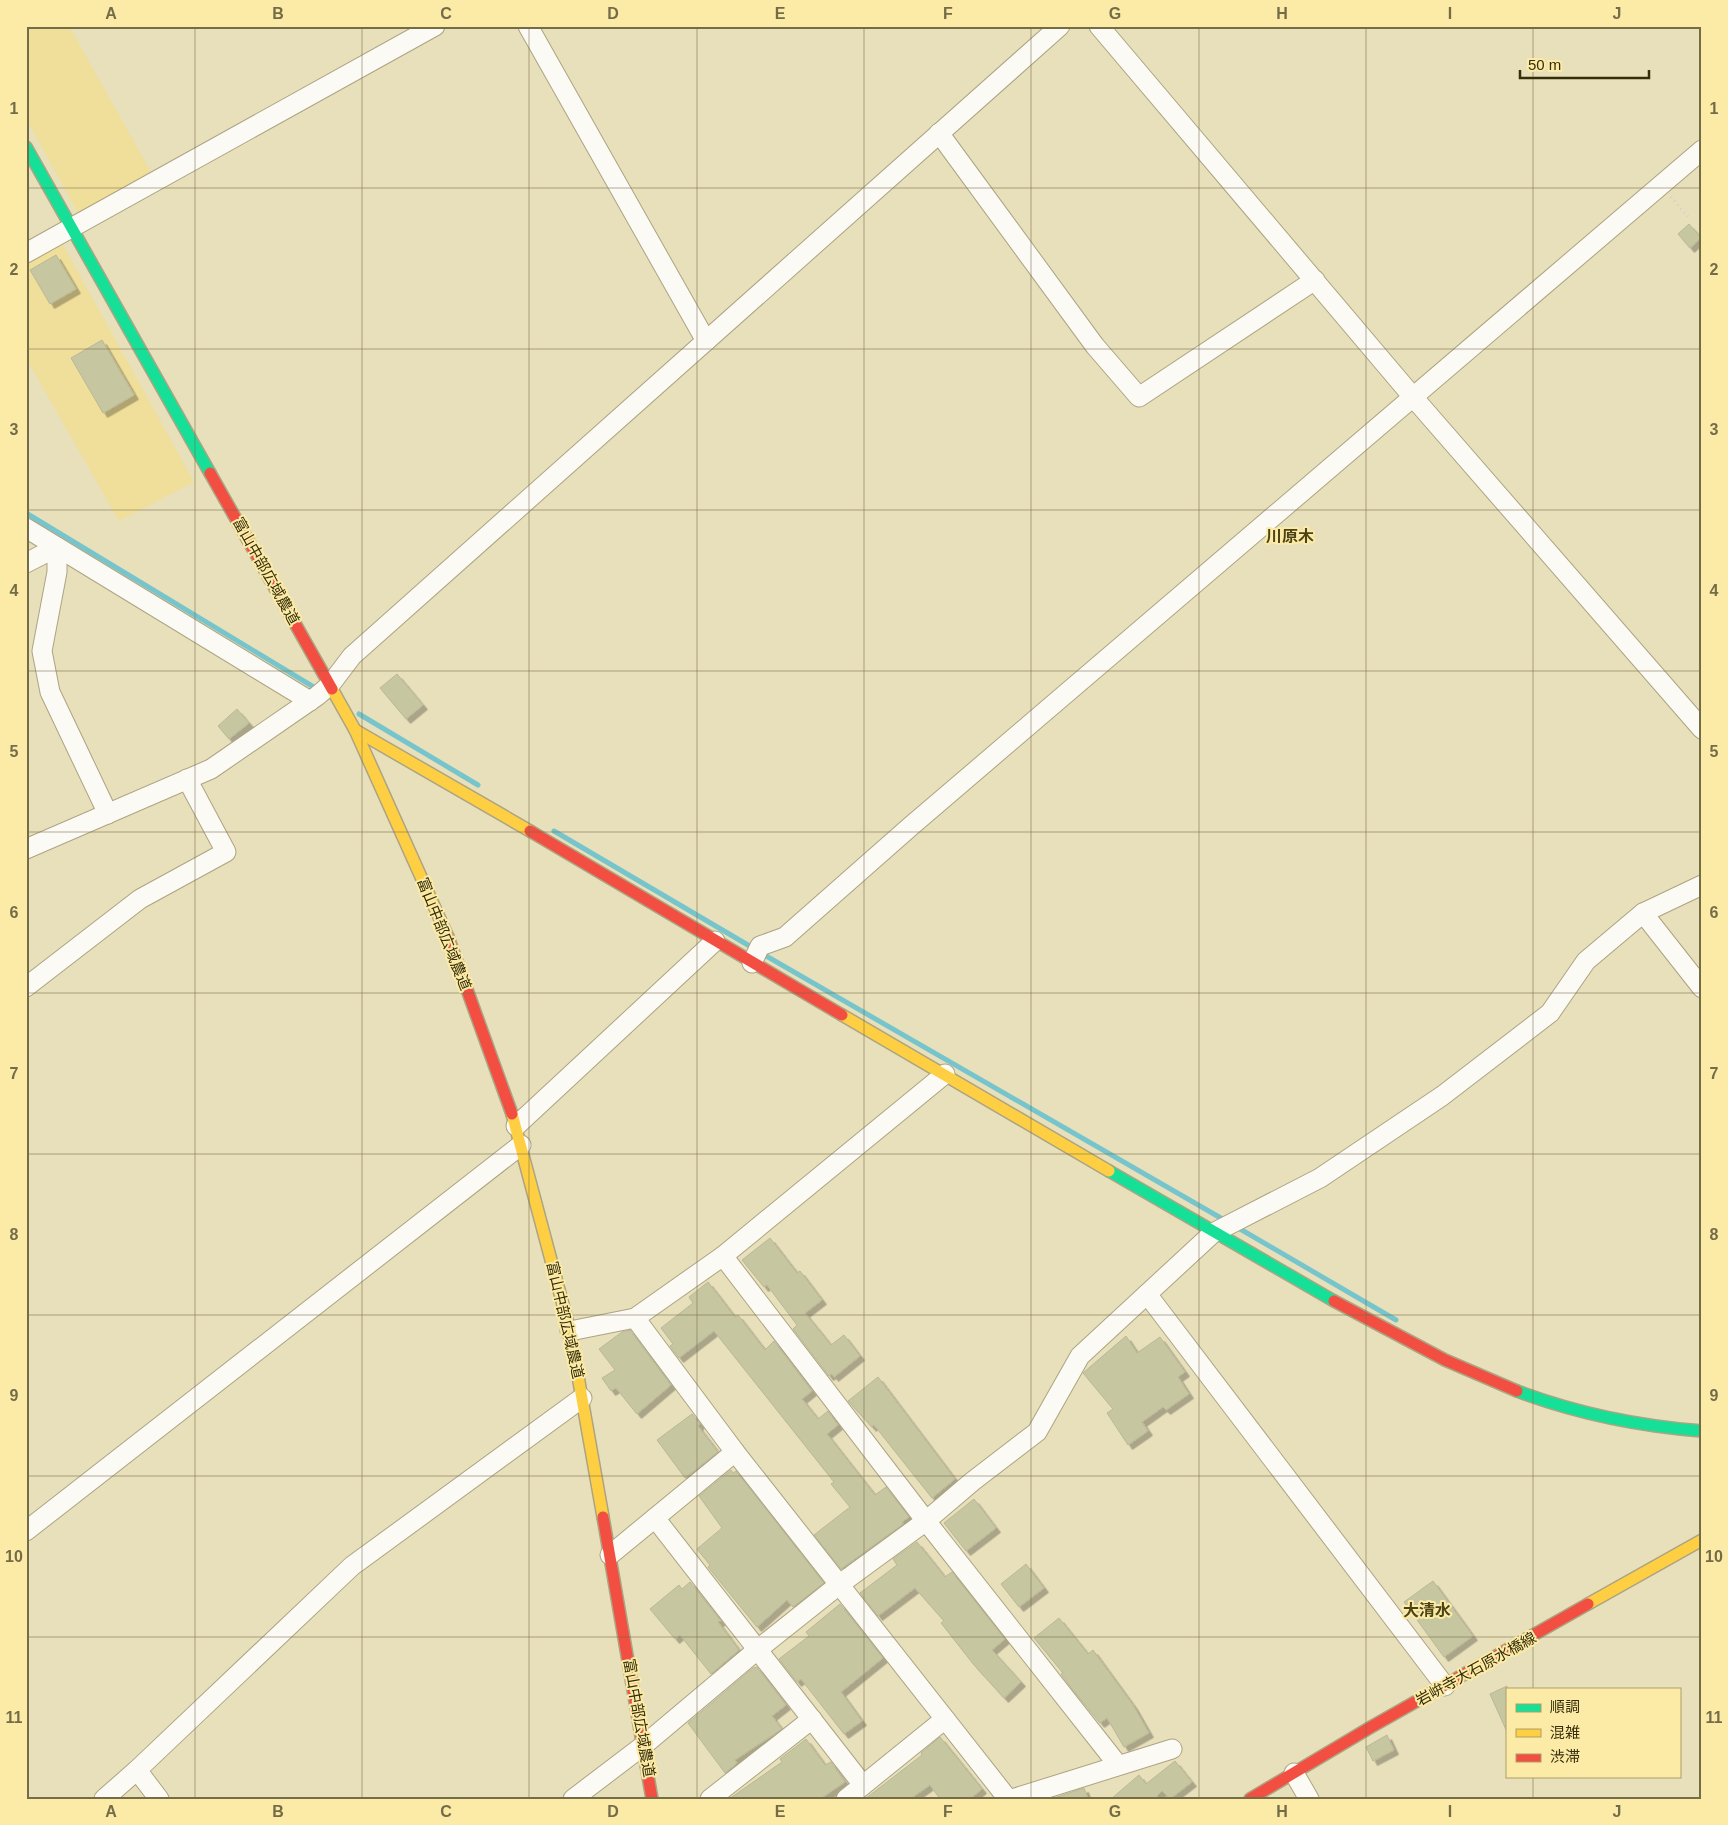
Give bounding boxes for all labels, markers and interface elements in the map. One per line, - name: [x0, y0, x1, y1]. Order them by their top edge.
- text: A: [105, 5, 117, 22]
- text: B: [272, 5, 284, 22]
- text: C: [440, 5, 452, 22]
- text: D: [607, 5, 619, 22]
- text: E: [775, 5, 786, 22]
- text: F: [943, 5, 953, 22]
- text: G: [1109, 5, 1121, 22]
- text: H: [1276, 5, 1288, 22]
- text: I: [1448, 5, 1452, 22]
- text: J: [1613, 5, 1621, 22]
- scale bar: [1520, 48, 1649, 80]
- text: 50 m: [1528, 56, 1561, 73]
- text: 1: [10, 100, 19, 117]
- text: 1: [1710, 100, 1719, 117]
- text: 2: [10, 261, 19, 278]
- text: 2: [1710, 261, 1719, 278]
- text: 3: [10, 421, 19, 438]
- text: 3: [1710, 421, 1719, 438]
- street label: 富山中部広域農道: [230, 514, 303, 627]
- district label: 川原木: [1266, 528, 1314, 545]
- text: 4: [10, 582, 19, 599]
- text: 4: [1710, 582, 1719, 599]
- text: 5: [10, 743, 19, 760]
- text: 5: [1710, 743, 1719, 760]
- street label: 富山中部広域農道: [414, 875, 475, 993]
- text: 6: [10, 904, 19, 921]
- text: 6: [1710, 904, 1719, 921]
- text: 7: [10, 1065, 19, 1082]
- text: 7: [1710, 1065, 1719, 1082]
- text: 8: [10, 1226, 19, 1243]
- text: 8: [1710, 1226, 1719, 1243]
- street label: 富山中部広域農道: [544, 1260, 587, 1380]
- text: 9: [10, 1387, 19, 1404]
- text: 9: [1710, 1387, 1719, 1404]
- text: 10: [5, 1548, 23, 1565]
- text: 10: [1705, 1548, 1723, 1565]
- district label: 大清水: [1403, 1602, 1451, 1619]
- street label: 岩峅寺大石原水橋線: [1413, 1628, 1539, 1709]
- street label: 富山中部広域農道: [621, 1657, 658, 1778]
- legend: [1506, 1688, 1680, 1778]
- text: 順調: [1550, 1698, 1580, 1715]
- text: 11: [6, 1709, 23, 1726]
- text: 11: [1706, 1709, 1723, 1726]
- text: 混雑: [1550, 1724, 1580, 1741]
- text: 渋滞: [1550, 1748, 1580, 1765]
- text: A: [105, 1803, 117, 1820]
- text: B: [272, 1803, 284, 1820]
- text: C: [440, 1803, 452, 1820]
- text: D: [607, 1803, 619, 1820]
- text: E: [775, 1803, 786, 1820]
- text: F: [943, 1803, 953, 1820]
- text: G: [1109, 1803, 1121, 1820]
- text: H: [1276, 1803, 1288, 1820]
- text: I: [1448, 1803, 1452, 1820]
- text: J: [1613, 1803, 1621, 1820]

